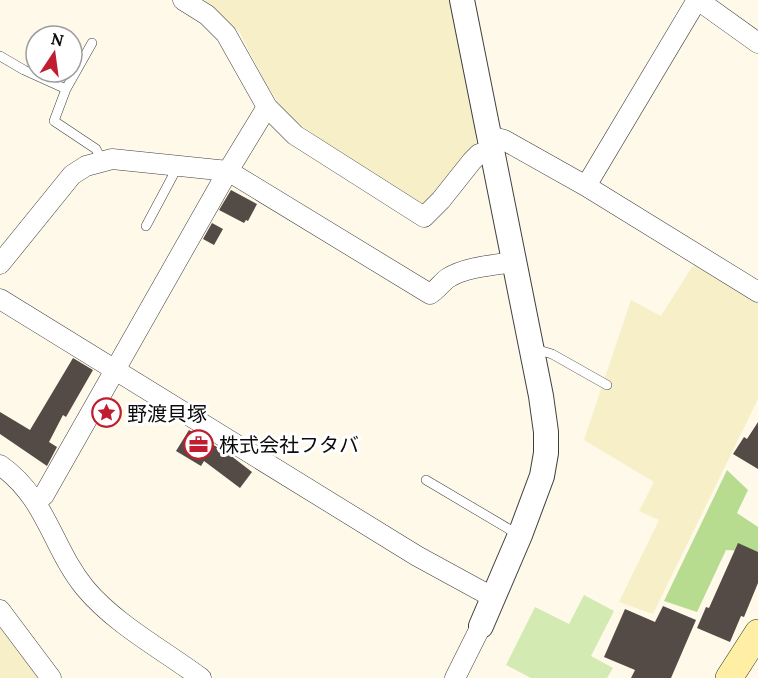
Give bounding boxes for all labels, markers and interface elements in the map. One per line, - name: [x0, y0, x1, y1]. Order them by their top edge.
- north arrow: [24, 24, 84, 84]
- text: N: [49, 28, 66, 51]
- place icon: 野渡貝塚: [90, 397, 122, 429]
- place label: 野渡貝塚: [127, 401, 207, 426]
- office icon: 株式会社フタバ: [182, 428, 214, 460]
- place label: 株式会社フタバ: [219, 432, 359, 457]

